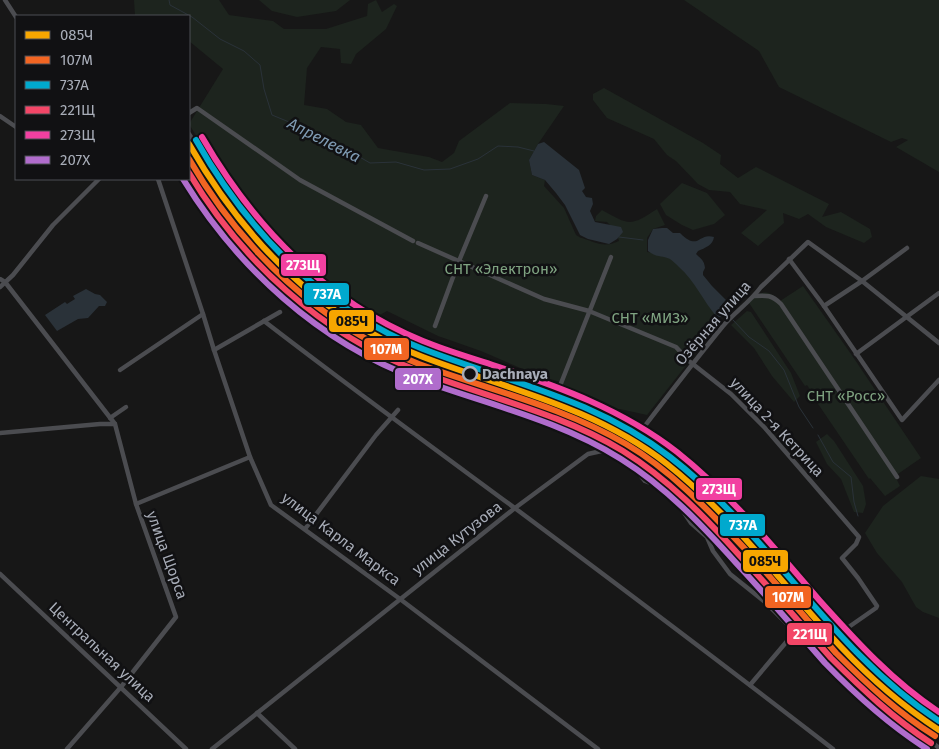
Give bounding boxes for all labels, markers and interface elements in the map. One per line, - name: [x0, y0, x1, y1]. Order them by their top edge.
- legend: [15, 15, 190, 180]
- text: 085Ч: [60, 26, 93, 44]
- text: 107М: [60, 51, 93, 69]
- text: 737А: [60, 76, 89, 94]
- text: 221Щ: [60, 101, 95, 119]
- water label: Апрелевка: [284, 113, 364, 166]
- text: 273Щ: [60, 126, 95, 144]
- text: 207Х: [60, 151, 91, 169]
- line badge: 273Щ: [280, 253, 327, 277]
- text: 273Щ: [286, 257, 320, 274]
- park label: СНТ «Электрон»: [445, 260, 558, 278]
- street label: Озёрная улица: [671, 277, 755, 369]
- line badge: 737А: [303, 282, 350, 306]
- text: 737А: [313, 286, 342, 303]
- line badge: 085Ч: [328, 309, 375, 333]
- park label: СНТ «МИЗ»: [611, 309, 689, 327]
- text: 085Ч: [336, 313, 368, 330]
- line badge: 107М: [363, 337, 410, 361]
- text: 107М: [370, 341, 402, 358]
- place label: Dachnaya: [482, 365, 548, 383]
- marker: Dachnaya: [462, 366, 478, 382]
- line badge: 207Х: [394, 367, 442, 391]
- text: 207Х: [403, 371, 434, 388]
- street label: улица 2-я Кетрица: [726, 374, 828, 480]
- park label: СНТ «Росс»: [807, 387, 885, 405]
- line badge: 273Щ: [695, 477, 743, 501]
- text: 273Щ: [702, 481, 736, 498]
- street label: улица Карла Маркса: [278, 489, 404, 589]
- street label: улица Кутузова: [409, 498, 505, 578]
- street label: улица Щорса: [143, 508, 191, 602]
- line badge: 737А: [719, 513, 766, 537]
- text: 737А: [729, 517, 758, 534]
- line badge: 085Ч: [742, 549, 789, 573]
- text: 085Ч: [749, 553, 781, 570]
- line badge: 107М: [764, 585, 812, 609]
- text: 107М: [772, 589, 804, 606]
- street label: Центральная улица: [45, 598, 159, 706]
- line badge: 221Щ: [786, 622, 833, 646]
- text: 221Щ: [793, 626, 827, 643]

